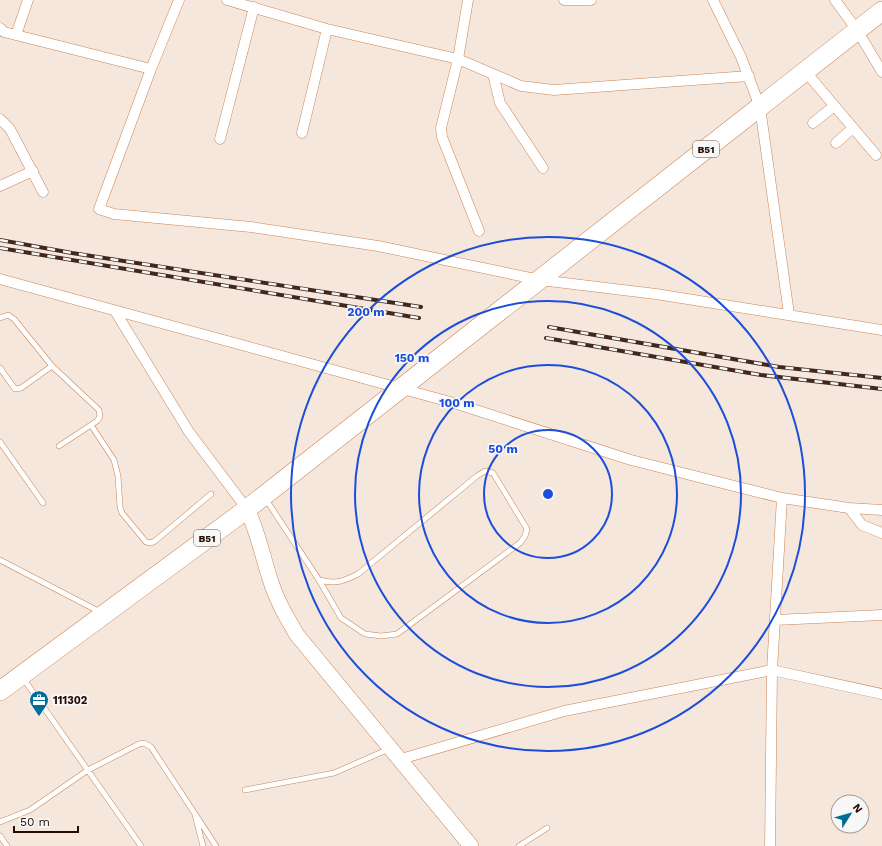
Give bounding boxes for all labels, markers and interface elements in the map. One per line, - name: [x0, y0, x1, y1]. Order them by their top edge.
- road number: B51: [693, 141, 719, 157]
- text: 200 m: [347, 305, 385, 319]
- text: 150 m: [395, 351, 429, 365]
- text: 100 m: [439, 396, 475, 410]
- text: 50 m: [488, 442, 518, 456]
- centre of rings: [541, 487, 555, 501]
- road number: B51: [194, 530, 220, 546]
- office icon: 111302: [28, 689, 50, 717]
- place label: 111302: [53, 694, 88, 707]
- north arrow: [830, 794, 870, 834]
- text: N: [850, 801, 865, 815]
- scale bar: [14, 808, 78, 834]
- text: 50 m: [20, 815, 50, 829]

